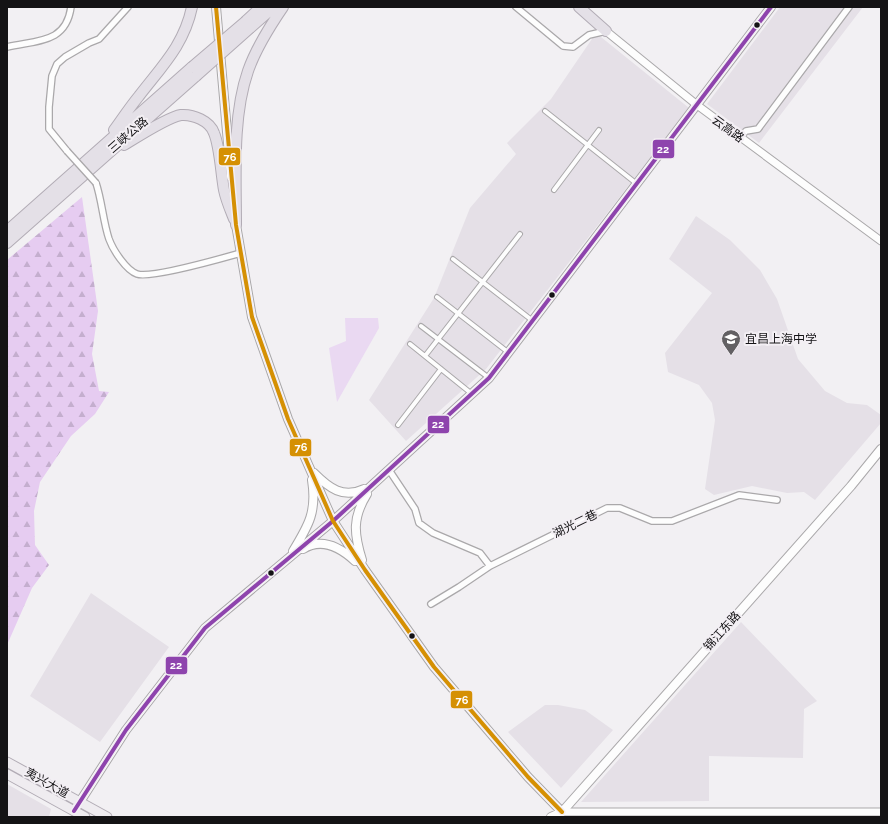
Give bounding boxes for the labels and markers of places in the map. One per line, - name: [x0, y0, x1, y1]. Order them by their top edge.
- unlabelled marker: [752, 20, 762, 30]
- unlabelled marker: [547, 290, 557, 300]
- school or university icon: 宜昌上海中学: [720, 328, 742, 356]
- place label: 宜昌上海中学: [745, 332, 817, 346]
- unlabelled marker: [266, 568, 276, 578]
- unlabelled marker: [407, 631, 417, 641]

